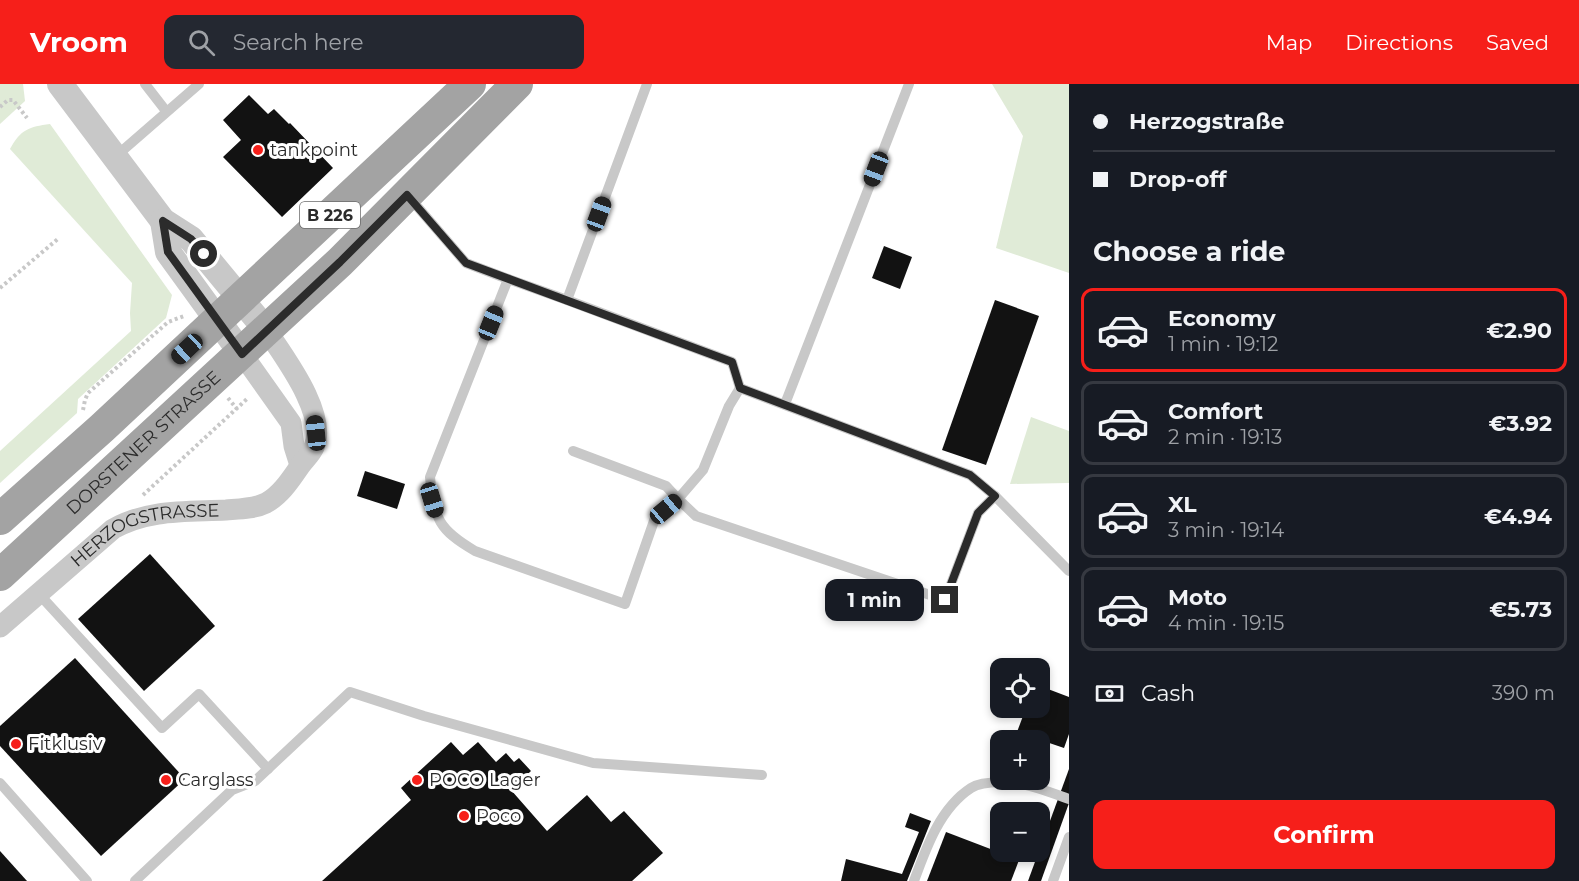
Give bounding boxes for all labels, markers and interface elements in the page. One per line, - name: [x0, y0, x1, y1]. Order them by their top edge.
- search box: [164, 15, 584, 69]
- text: Vroom: [30, 25, 128, 59]
- icon: search: [185, 26, 218, 59]
- text: Search here: [233, 29, 364, 56]
- text: Map: [1266, 30, 1312, 55]
- text: Directions: [1345, 30, 1453, 55]
- text: Saved: [1486, 30, 1549, 55]
- text: Herzogstraße: [1129, 108, 1284, 135]
- place label: tankpoint: [270, 139, 358, 161]
- marker: tankpoint: [251, 143, 265, 157]
- car: [861, 149, 891, 189]
- text: Drop-off: [1129, 166, 1227, 193]
- car: [584, 194, 614, 234]
- road number: B 226: [300, 202, 360, 228]
- text: Choose a ride: [1093, 235, 1285, 268]
- route start: [190, 240, 217, 267]
- car: [476, 303, 506, 343]
- icon: car: [1096, 303, 1150, 357]
- text: Economy: [1168, 305, 1276, 332]
- text: €2.90: [1486, 317, 1552, 344]
- car: [168, 330, 206, 368]
- text: 1 min · 19:12: [1168, 332, 1278, 356]
- street label: DORSTENER STRASSE: [62, 366, 225, 519]
- icon: car: [1096, 396, 1150, 450]
- text: Comfort: [1168, 398, 1263, 425]
- text: €3.92: [1488, 410, 1552, 437]
- car: [305, 414, 327, 452]
- text: 2 min · 19:13: [1168, 425, 1282, 449]
- car: [418, 480, 446, 520]
- icon: car: [1096, 489, 1150, 543]
- car: [646, 491, 686, 527]
- text: XL: [1168, 491, 1197, 518]
- street label: HERZOGSTRASSE: [66, 499, 220, 572]
- text: €4.94: [1484, 503, 1552, 530]
- text: 3 min · 19:14: [1168, 518, 1284, 542]
- callout: 1 min: [825, 579, 924, 621]
- icon: car: [1096, 582, 1150, 636]
- text: Moto: [1168, 584, 1227, 611]
- route end: [931, 586, 958, 613]
- text: 1 min: [847, 588, 902, 612]
- text: €5.73: [1489, 596, 1552, 623]
- text: 4 min · 19:15: [1168, 611, 1284, 635]
- map controls: [990, 658, 1050, 862]
- button: locate: [990, 658, 1050, 718]
- icon: cash: [1093, 677, 1126, 710]
- text: Cash: [1141, 680, 1195, 707]
- text: 390 m: [1492, 681, 1555, 705]
- button: +: [990, 730, 1050, 790]
- place label: Fitklusiv: [28, 733, 103, 755]
- marker: Fitklusiv: [9, 737, 23, 751]
- place label: Carglass: [178, 769, 254, 791]
- place label: POCO Lager: [429, 769, 541, 791]
- marker: Carglass: [159, 773, 173, 787]
- marker: POCO Lager: [410, 773, 424, 787]
- button: Confirm: [1093, 800, 1555, 869]
- button: −: [990, 802, 1050, 862]
- place label: Poco: [476, 805, 521, 827]
- marker: Poco: [457, 809, 471, 823]

